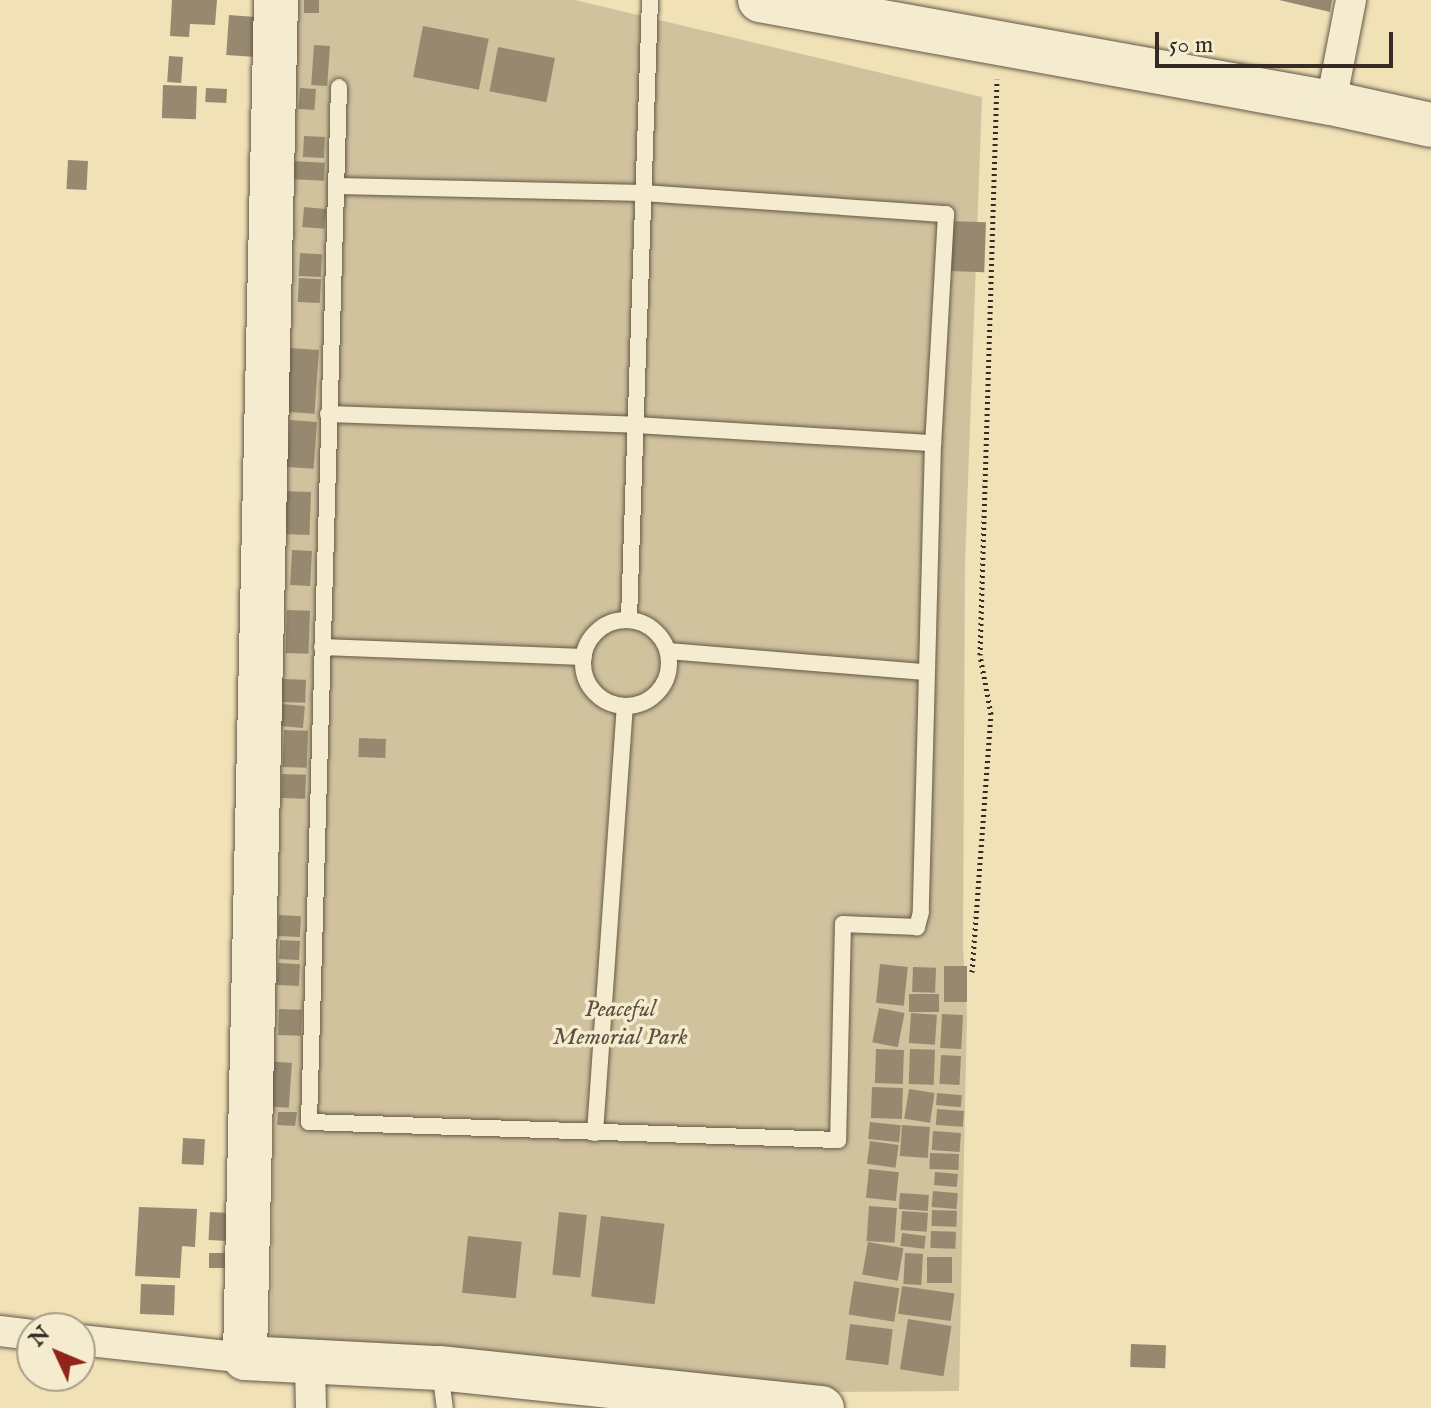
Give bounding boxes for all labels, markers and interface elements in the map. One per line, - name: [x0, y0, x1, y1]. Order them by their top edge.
- scale bar: [1159, 16, 1397, 66]
- text: 50 m: [1169, 30, 1213, 61]
- park label: Peaceful Memorial Park: [552, 996, 688, 1052]
- north arrow: [16, 1312, 96, 1392]
- text: N: [23, 1320, 57, 1353]

